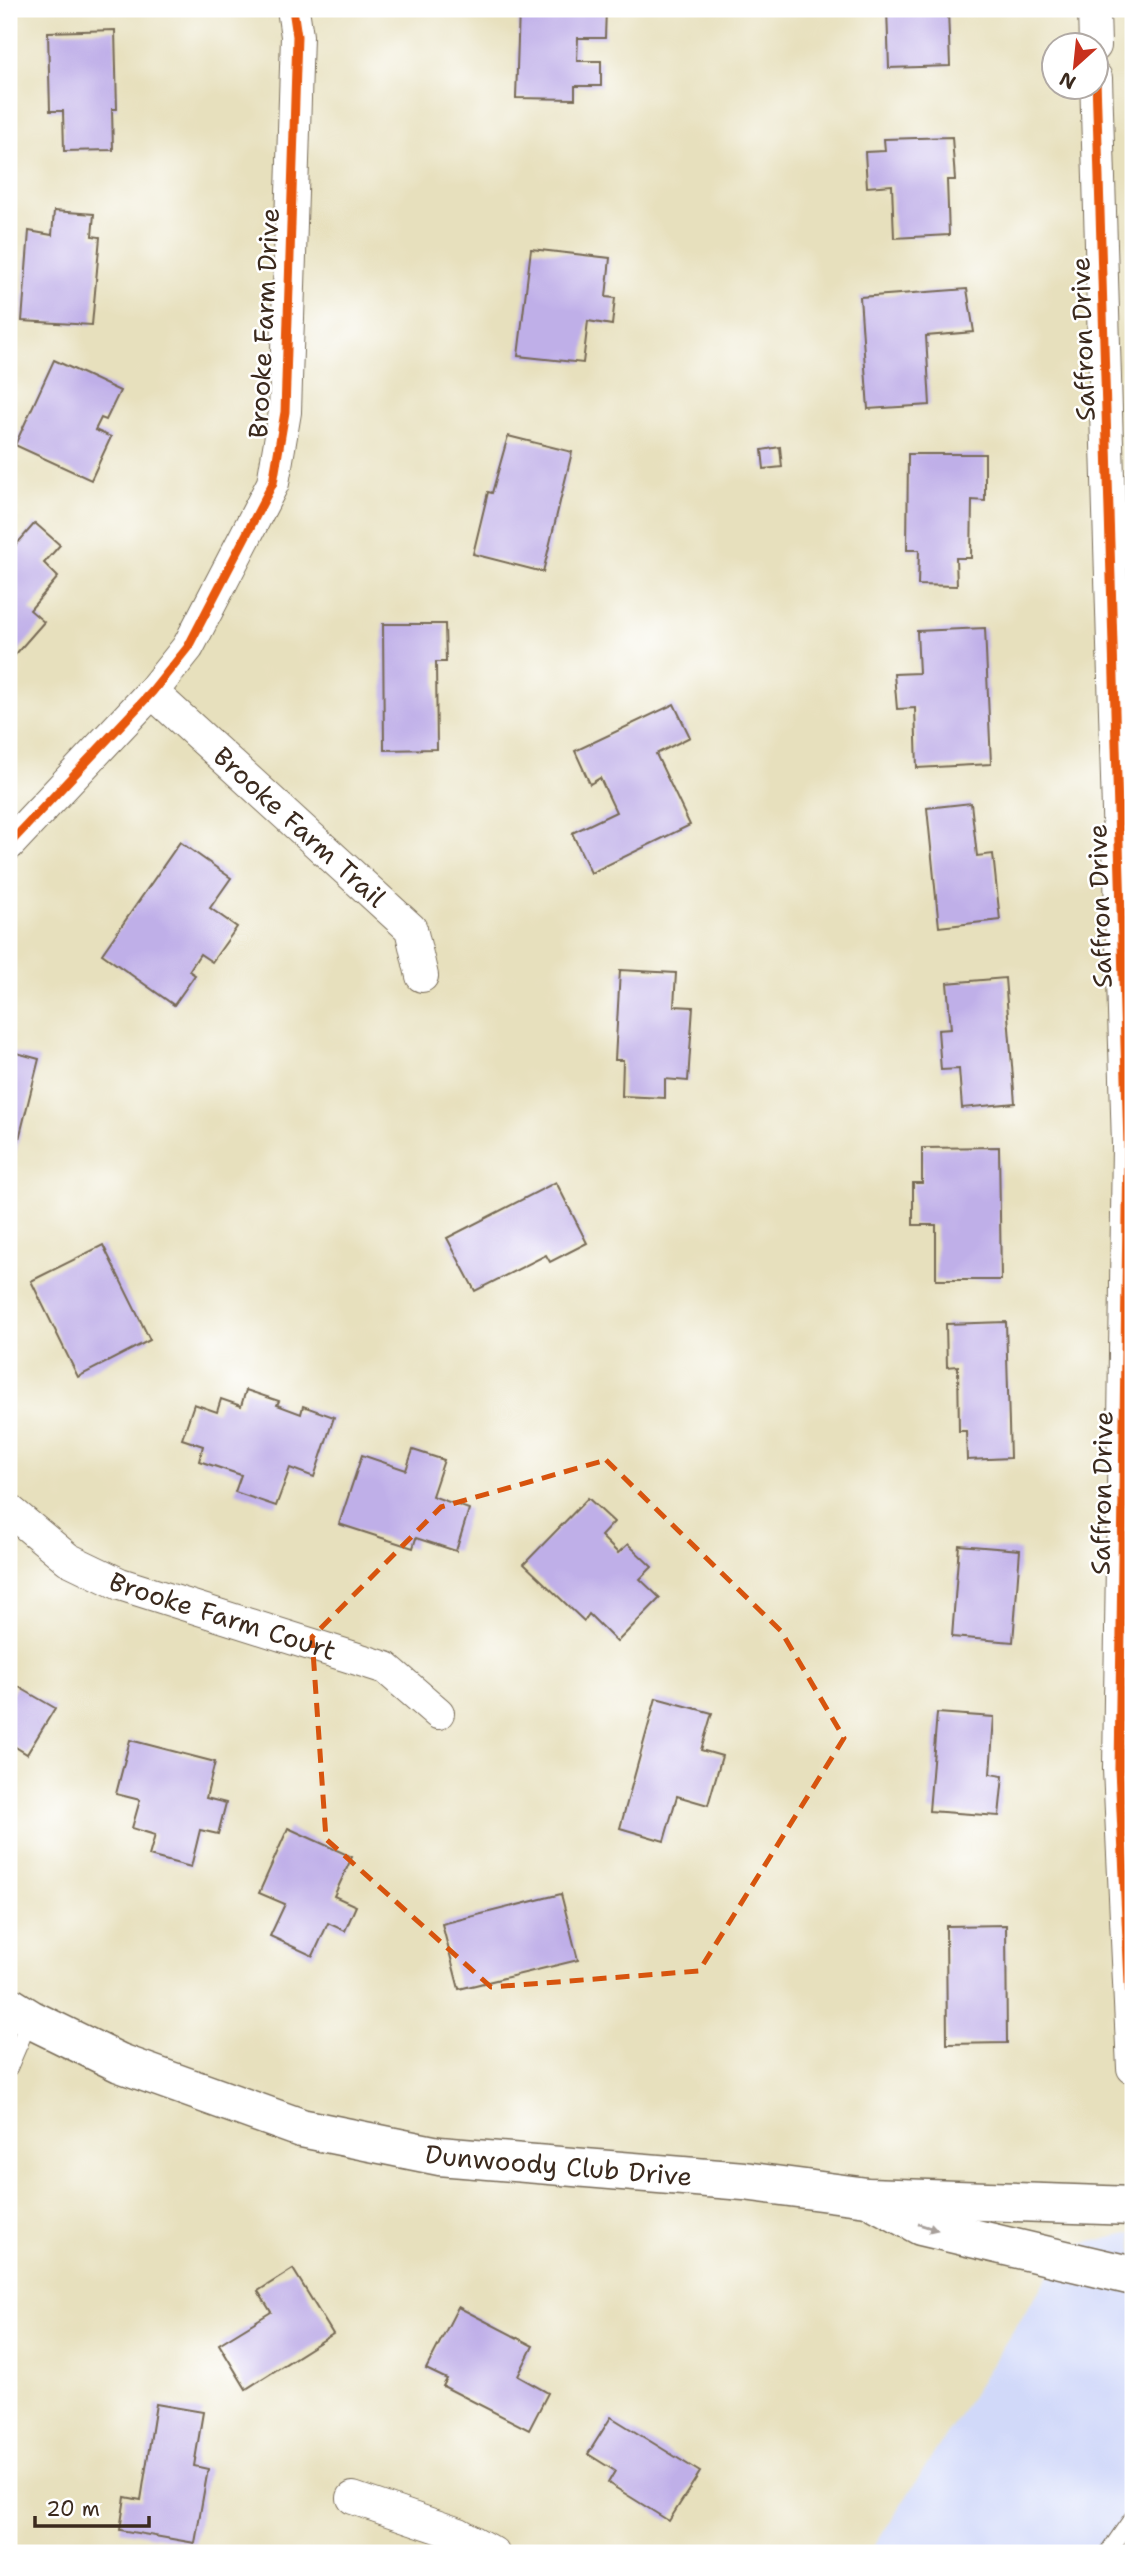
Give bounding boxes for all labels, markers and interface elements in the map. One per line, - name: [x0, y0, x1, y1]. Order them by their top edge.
- north arrow: [1040, 32, 1110, 102]
- text: N: [1055, 66, 1080, 95]
- street label: Brooke Farm Drive: [240, 207, 287, 439]
- street label: Saffron Drive: [1062, 256, 1103, 422]
- street label: Brooke Farm Trail: [206, 739, 394, 915]
- street label: Saffron Drive: [1079, 823, 1120, 989]
- street label: Saffron Drive: [1083, 1411, 1120, 1575]
- street label: Brooke Farm Court: [103, 1563, 340, 1668]
- street label: Dunwoody Club Drive: [422, 2136, 694, 2194]
- one-way arrow: [917, 2222, 938, 2232]
- scale bar: [35, 2485, 149, 2529]
- text: 20 m: [46, 2495, 100, 2523]

